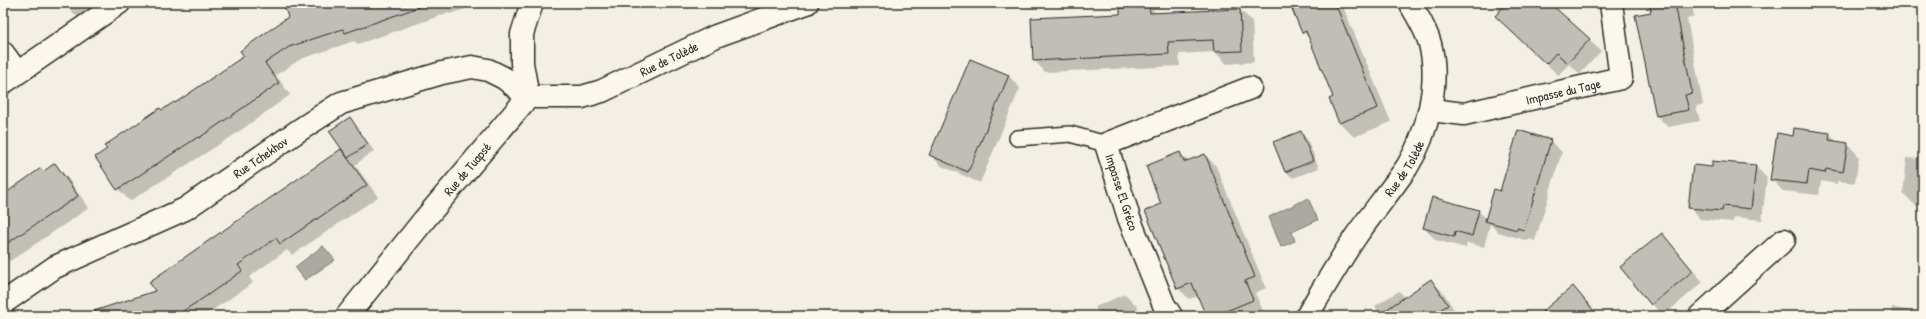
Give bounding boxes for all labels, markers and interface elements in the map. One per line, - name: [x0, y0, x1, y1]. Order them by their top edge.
- street label: Rue de Tolède: [637, 37, 701, 81]
- street label: Impasse du Tage: [1524, 74, 1602, 109]
- street label: Rue Tchekhov: [229, 131, 292, 182]
- street label: Rue de Tuapsé: [439, 138, 495, 199]
- street label: Rue de Tolède: [1380, 138, 1428, 200]
- street label: Impasse El Gréco: [1101, 151, 1143, 233]

